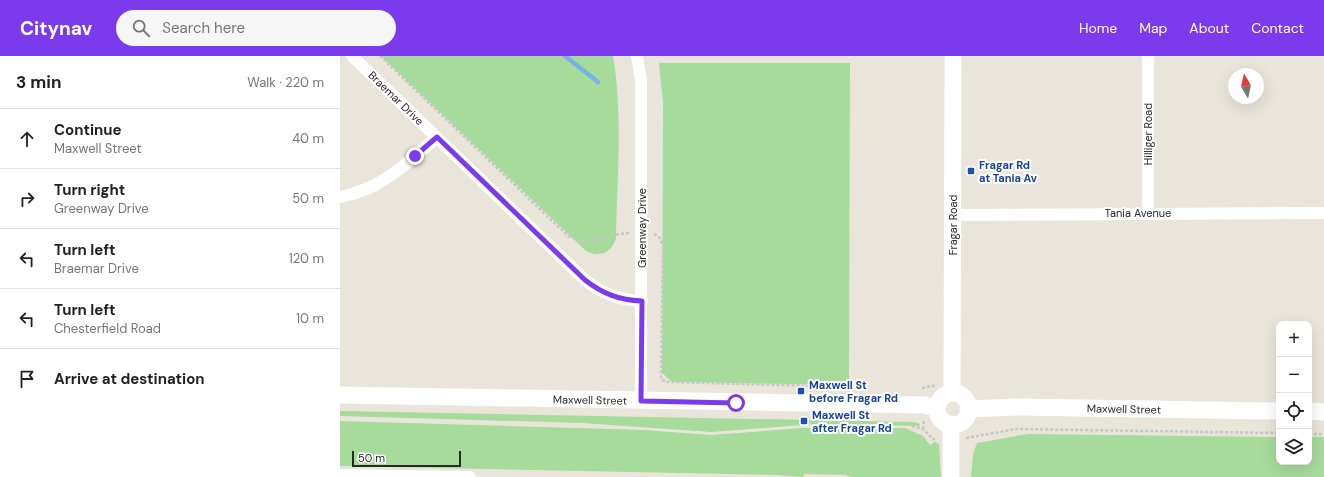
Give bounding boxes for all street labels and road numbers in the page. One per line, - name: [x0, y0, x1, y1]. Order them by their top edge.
- street label: Braemar Drive: [365, 68, 427, 128]
- street label: Hilliger Road: [1141, 103, 1155, 165]
- street label: Greenway Drive: [635, 188, 649, 268]
- street label: Fragar Road: [946, 195, 960, 255]
- street label: Tania Avenue: [1105, 206, 1171, 220]
- street label: Maxwell Street: [553, 392, 627, 408]
- street label: Maxwell Street: [1087, 401, 1161, 417]

